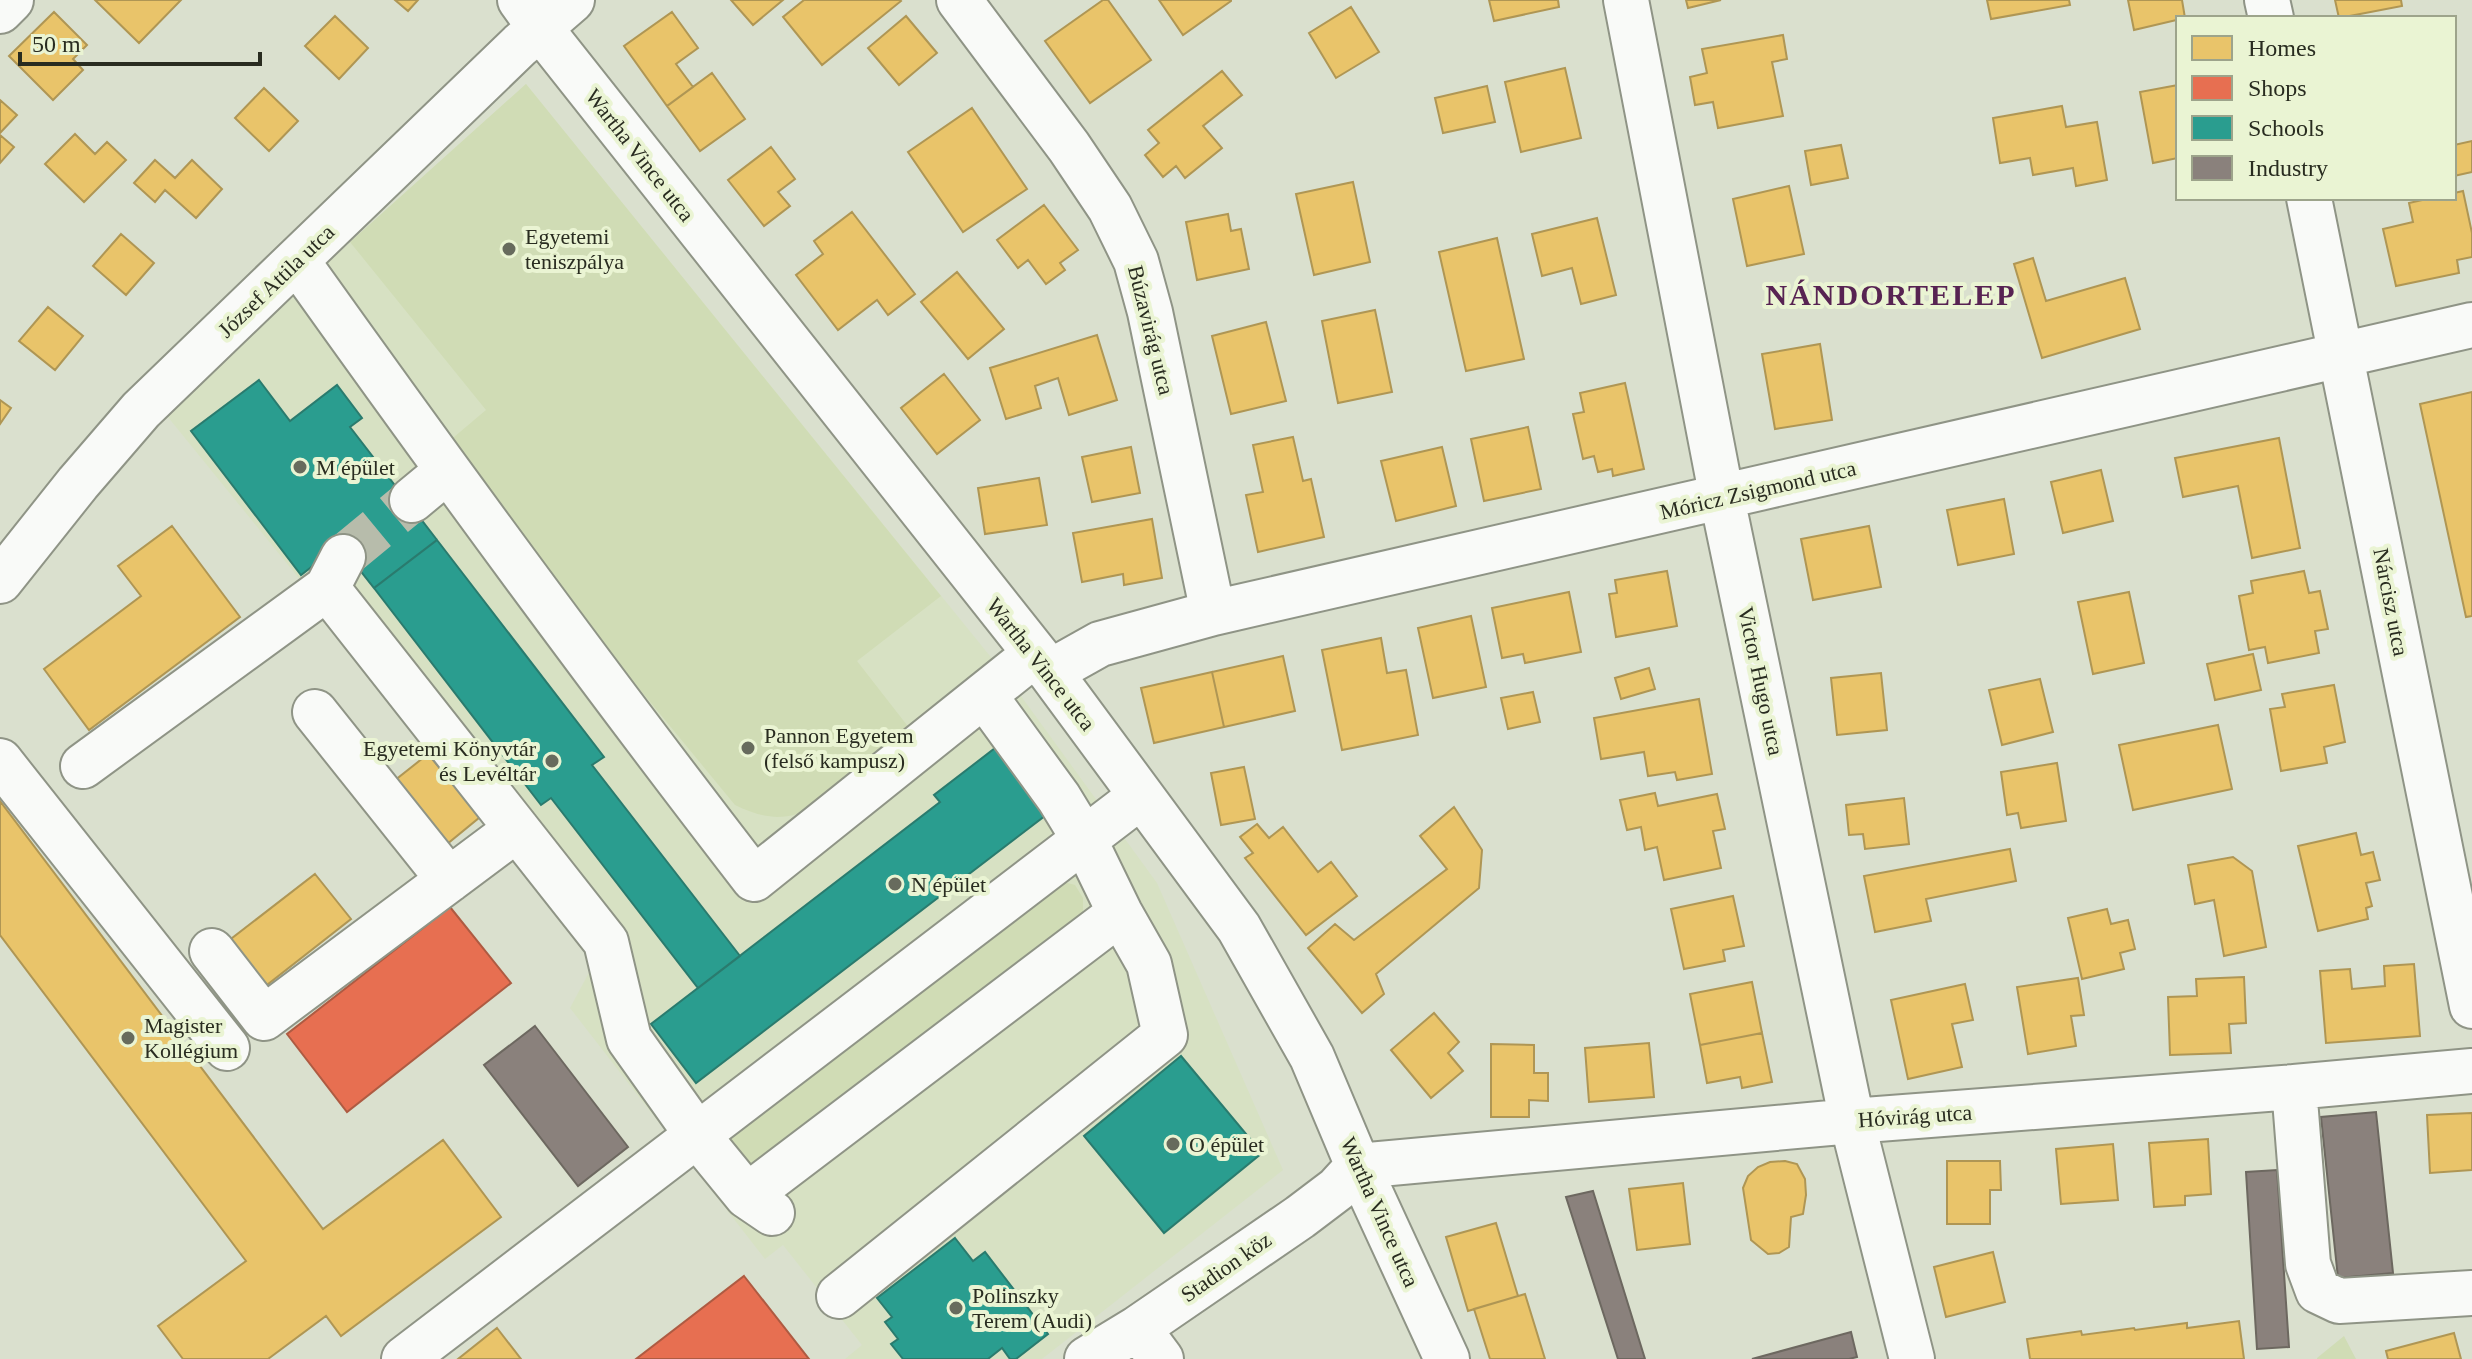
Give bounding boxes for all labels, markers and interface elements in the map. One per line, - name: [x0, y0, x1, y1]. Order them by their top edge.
- scale bar: [20, 16, 260, 66]
- legend: [2176, 16, 2456, 200]
- text: 50 m: [32, 31, 81, 57]
- text: Homes: [2248, 35, 2316, 61]
- text: Shops: [2248, 75, 2307, 101]
- street label: Wartha Vince utca: [580, 84, 700, 226]
- text: Schools: [2248, 115, 2324, 141]
- text: Industry: [2248, 155, 2328, 181]
- street label: József Attila utca: [213, 219, 339, 343]
- place label: Egyetemi teniszpálya: [525, 224, 624, 274]
- marker: Egyetemi teniszpálya: [500, 240, 518, 258]
- street label: Búzavirág utca: [1123, 263, 1179, 398]
- district label: NÁNDORTELEP: [1766, 278, 2016, 311]
- place label: M épület: [316, 455, 395, 480]
- street label: Móricz Zsigmond utca: [1658, 455, 1859, 525]
- marker: M épület: [291, 458, 309, 476]
- street label: Nárcisz utca: [2368, 546, 2414, 658]
- street label: Wartha Vince utca: [981, 593, 1101, 735]
- street label: Victor Hugo utca: [1733, 604, 1789, 758]
- place label: Pannon Egyetem (felső kampusz): [764, 723, 914, 773]
- place label: Egyetemi Könyvtár és Levéltár: [363, 736, 537, 786]
- marker: Pannon Egyetem (felső kampusz): [739, 739, 757, 757]
- marker: Egyetemi Könyvtár és Levéltár: [543, 752, 561, 770]
- place label: N épület: [911, 872, 986, 897]
- marker: N épület: [886, 875, 904, 893]
- place label: Magister Kollégium: [144, 1013, 238, 1063]
- marker: Magister Kollégium: [119, 1029, 137, 1047]
- street label: Hóvirág utca: [1857, 1100, 1973, 1132]
- place label: O épület: [1189, 1132, 1264, 1157]
- street label: Wartha Vince utca: [1336, 1133, 1424, 1291]
- marker: O épület: [1164, 1135, 1182, 1153]
- street label: Stadion köz: [1176, 1227, 1276, 1307]
- place label: Polinszky Terem (Audi): [972, 1283, 1092, 1333]
- marker: Polinszky Terem (Audi): [947, 1299, 965, 1317]

